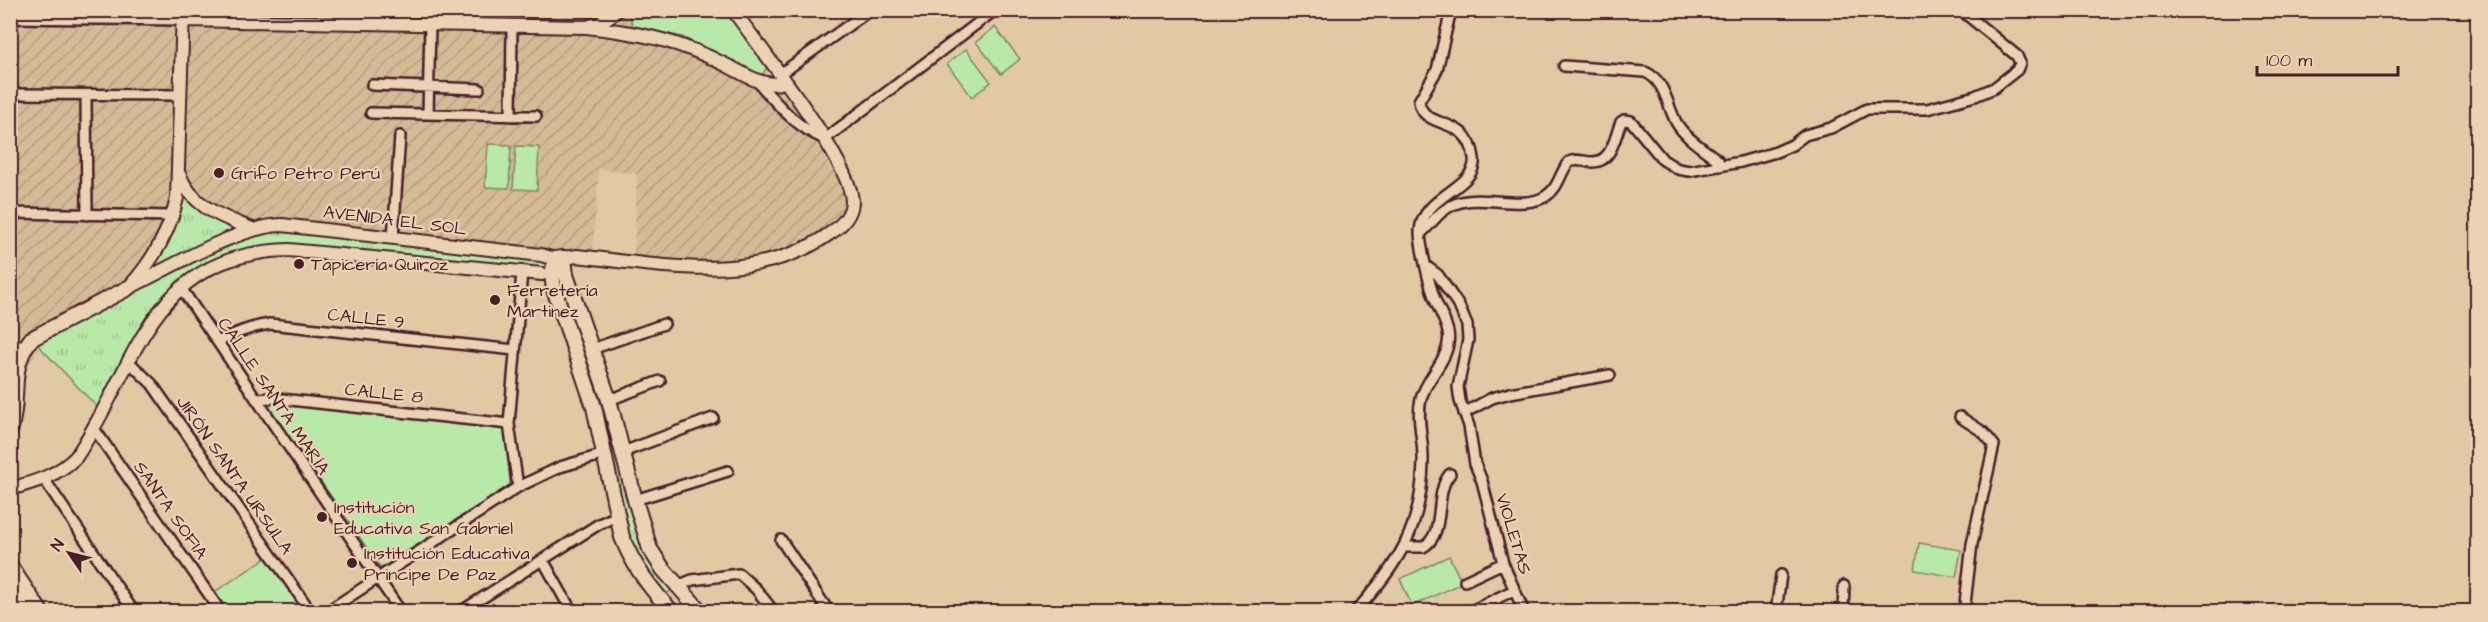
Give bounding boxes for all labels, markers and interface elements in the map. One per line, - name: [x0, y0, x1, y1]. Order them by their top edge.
- scale bar: [2257, 39, 2398, 77]
- text: 100 m: [2266, 48, 2312, 73]
- place label: Grifo Petro Perú: [231, 161, 380, 186]
- marker: Grifo Petro Perú: [212, 166, 226, 180]
- street label: AVENIDA EL SOL: [322, 199, 469, 242]
- place label: Tapicería Quiroz: [311, 252, 448, 277]
- marker: Tapicería Quiroz: [292, 257, 306, 271]
- place label: Ferretería Martinez: [507, 278, 598, 324]
- marker: Ferretería Martinez: [488, 293, 502, 307]
- street label: CALLE 9: [326, 302, 406, 335]
- street label: CALLE SANTA MARÍA: [212, 313, 336, 480]
- street label: CALLE 8: [343, 377, 425, 410]
- street label: JIRÓN SANTA URSULA: [170, 391, 299, 560]
- street label: SANTA SOFIA: [127, 456, 214, 565]
- street label: VIOLETAS: [1489, 491, 1538, 578]
- place label: Institución Educativa San Gabriel: [334, 495, 513, 541]
- marker: Institución Educativa San Gabriel: [315, 510, 329, 524]
- north arrow: [39, 523, 99, 583]
- text: N: [46, 535, 69, 555]
- place label: Institución Educativa Principe De Paz: [364, 541, 530, 587]
- marker: Institución Educativa Principe De Paz: [345, 556, 359, 570]

